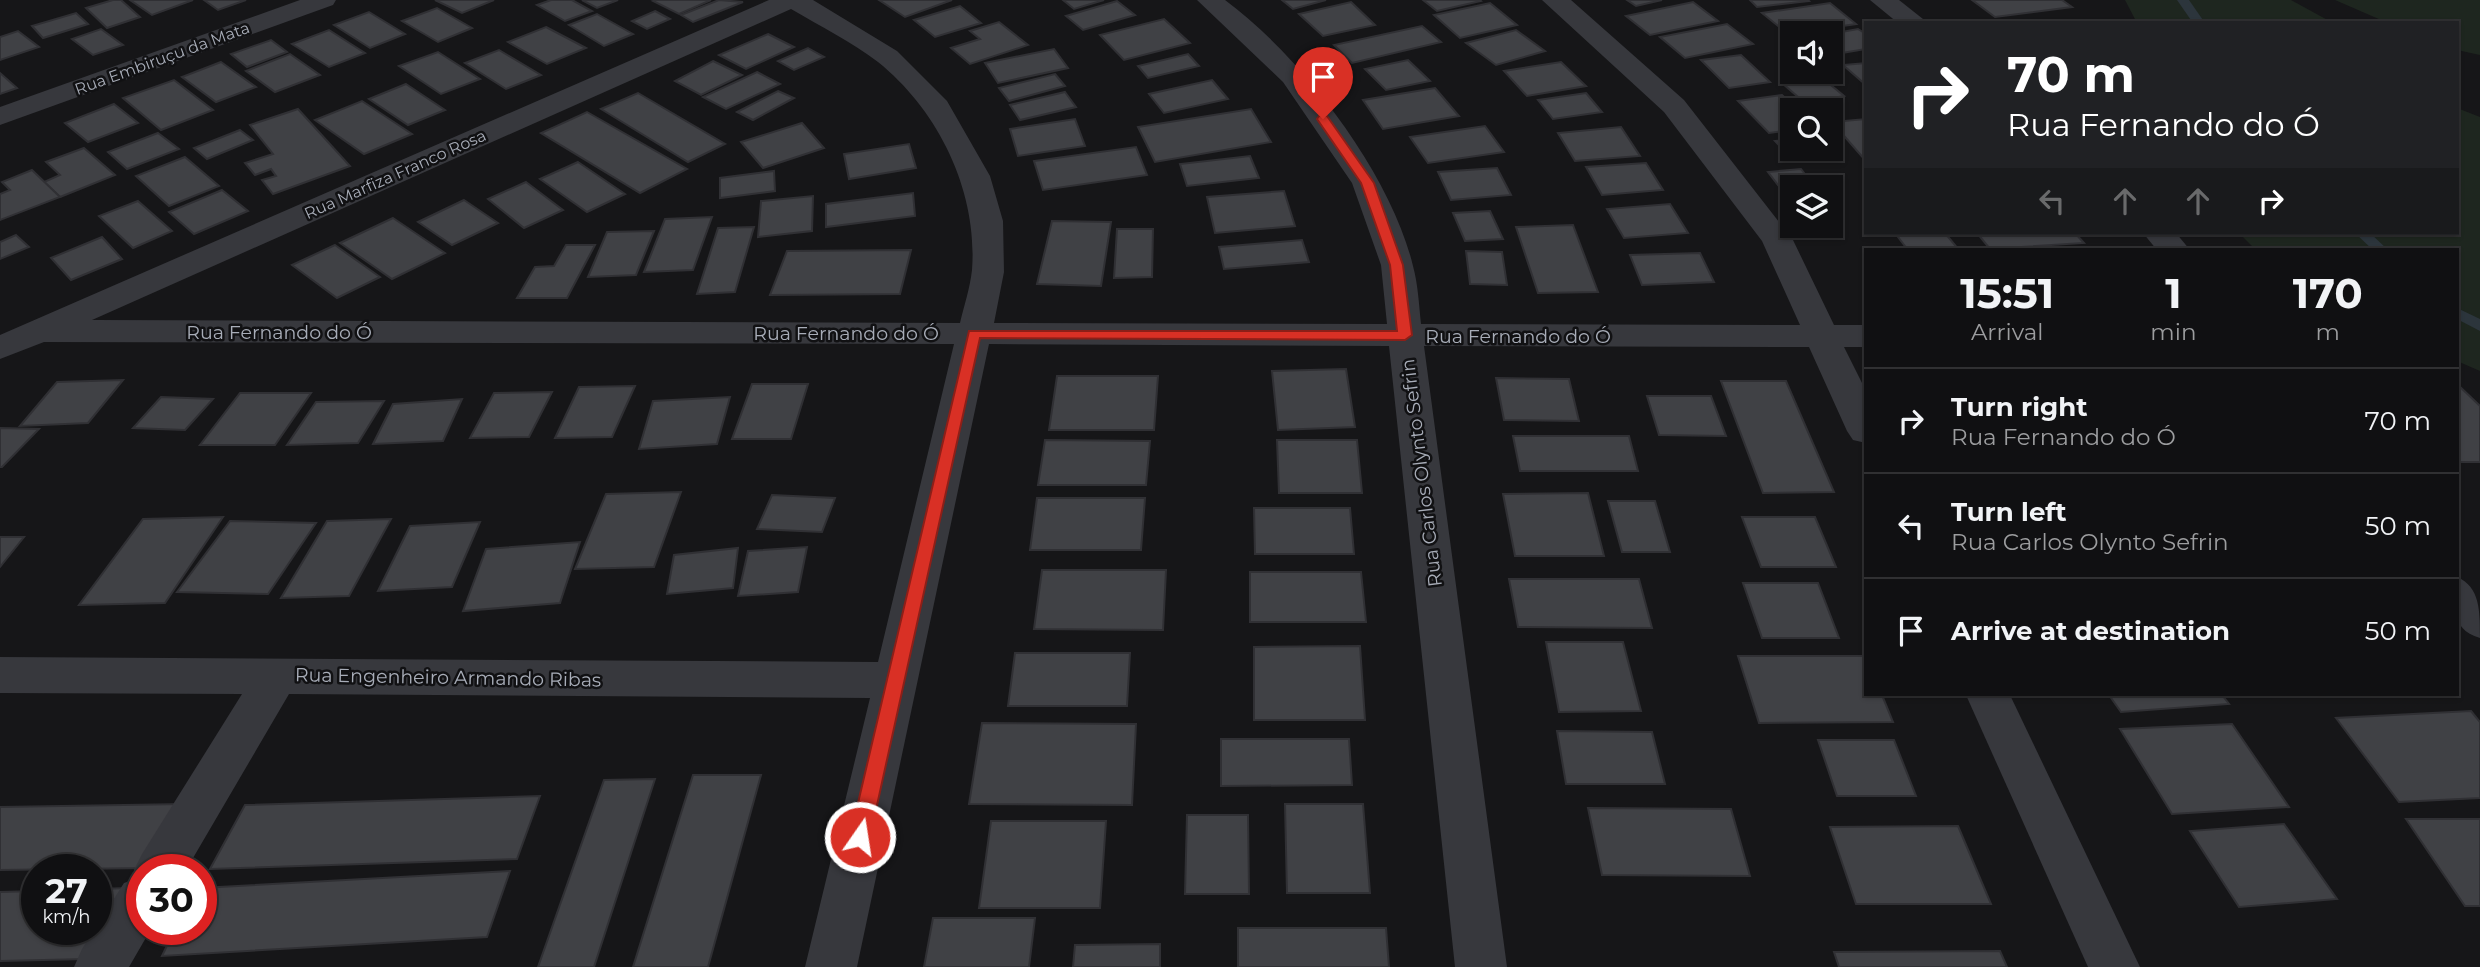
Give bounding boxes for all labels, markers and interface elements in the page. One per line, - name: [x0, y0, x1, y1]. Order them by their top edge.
- street label: Rua Embiruçu da Mata: [72, 18, 252, 99]
- map controls: [1780, 21, 1843, 238]
- button: sound: [1780, 21, 1843, 84]
- text: 70 m: [2007, 45, 2135, 104]
- pin: [1293, 47, 1353, 119]
- icon: right: [1892, 49, 1983, 140]
- icon: arrive: [1304, 58, 1342, 96]
- button: search: [1780, 98, 1843, 161]
- text: Rua Fernando do Ó: [2007, 105, 2320, 144]
- street label: Rua Marfiza Franco Rosa: [301, 126, 489, 223]
- button: layers: [1780, 175, 1843, 238]
- icon: left: [2033, 182, 2071, 220]
- icon: ahead: [2106, 182, 2144, 220]
- icon: ahead: [2179, 182, 2217, 220]
- icon: right: [2252, 182, 2290, 220]
- text: 15:51: [1960, 267, 2054, 319]
- text: 1: [2165, 267, 2182, 319]
- text: 170: [2293, 267, 2363, 319]
- text: Arrival: [1971, 318, 2043, 346]
- text: min: [2150, 318, 2196, 346]
- text: m: [2316, 318, 2340, 346]
- street label: Rua Fernando do Ó: [186, 321, 372, 344]
- street label: Rua Fernando do Ó: [753, 322, 939, 345]
- street label: Rua Fernando do Ó: [1425, 325, 1611, 348]
- street label: Rua Carlos Olynto Sefrin: [1396, 358, 1447, 588]
- text: Turn right: [1951, 391, 2087, 423]
- icon: right: [1892, 402, 1930, 440]
- text: 70 m: [2365, 405, 2431, 437]
- text: Rua Fernando do Ó: [1951, 423, 2176, 451]
- text: Turn left: [1951, 496, 2067, 528]
- icon: left: [1892, 507, 1930, 545]
- text: 50 m: [2365, 510, 2431, 542]
- text: Rua Carlos Olynto Sefrin: [1951, 528, 2229, 556]
- icon: arrive: [1892, 612, 1930, 650]
- text: Arrive at destination: [1951, 615, 2230, 647]
- text: 50 m: [2365, 615, 2431, 647]
- street label: Rua Engenheiro Armando Ribas: [295, 663, 601, 692]
- position arrow: [823, 800, 897, 874]
- speed limit sign: 30: [126, 854, 217, 945]
- text: 27: [45, 869, 88, 912]
- text: km/h: [42, 906, 91, 928]

